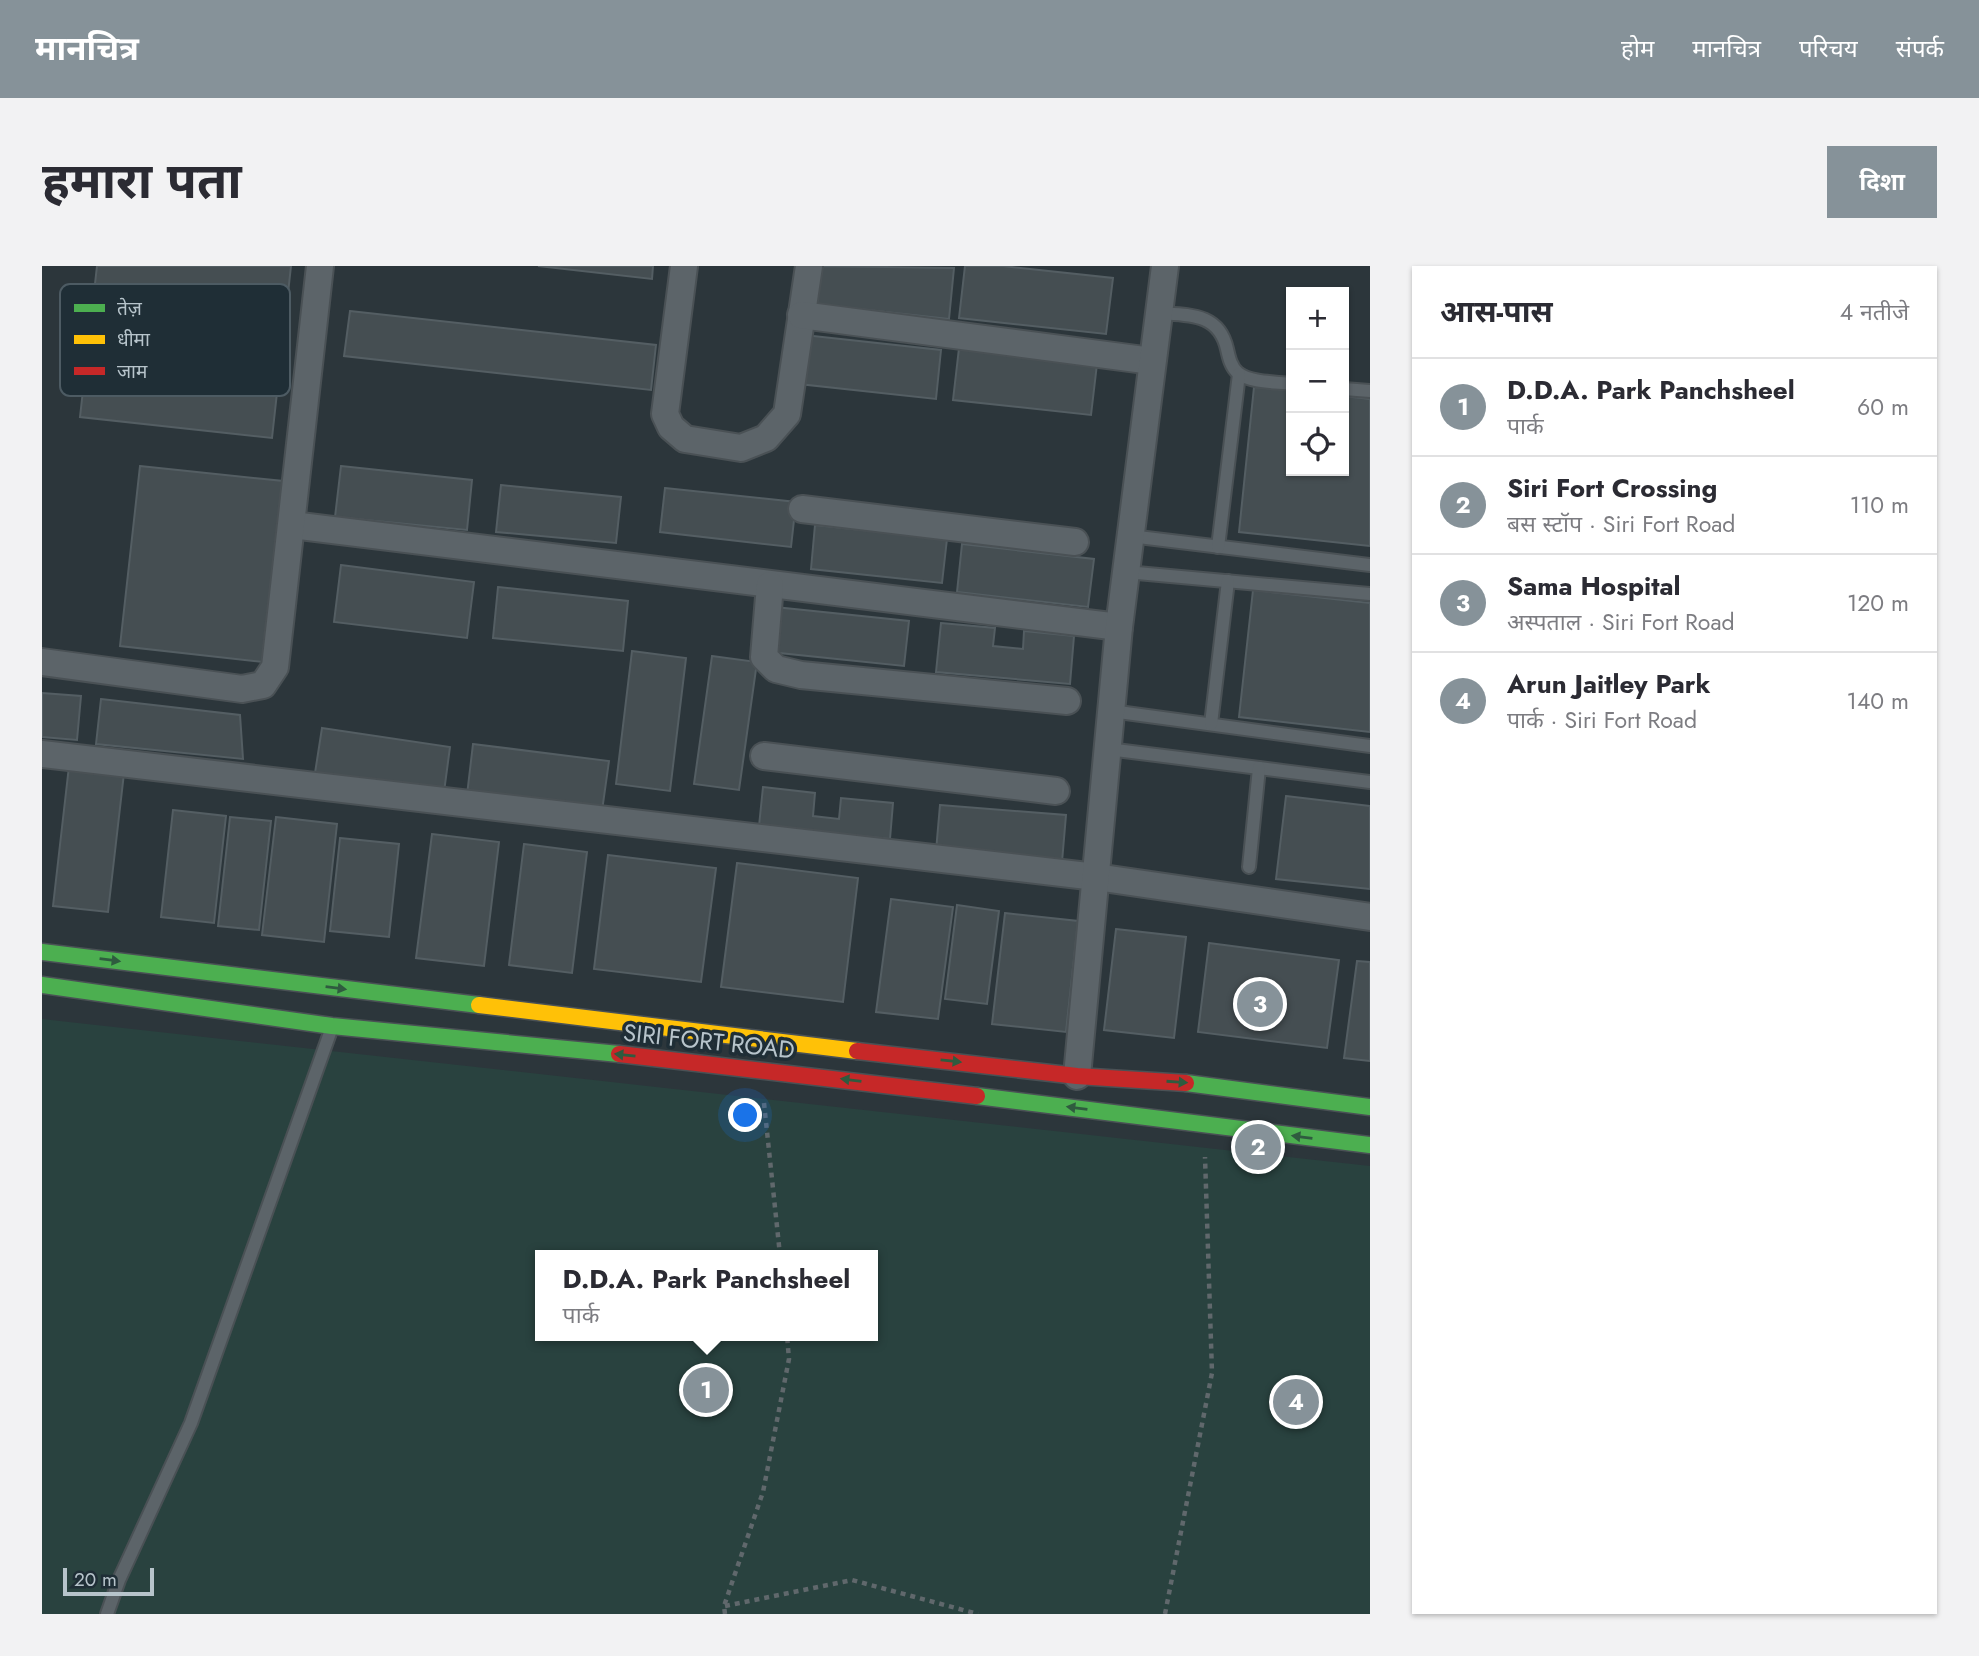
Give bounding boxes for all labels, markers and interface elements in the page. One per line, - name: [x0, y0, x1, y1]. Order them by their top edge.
- text: मानचित्र: [35, 25, 139, 72]
- text: होम: [1621, 31, 1654, 66]
- text: मानचित्र: [1692, 31, 1761, 66]
- text: परिचय: [1799, 31, 1858, 66]
- text: संपर्क: [1896, 31, 1944, 66]
- text: हमारा पता: [42, 146, 242, 216]
- button: दिशा: [1827, 146, 1937, 218]
- legend: [60, 284, 290, 396]
- map controls: [1286, 287, 1349, 476]
- button: +: [1286, 287, 1349, 350]
- text: आस-पास: [1440, 290, 1553, 333]
- text: तेज़: [117, 295, 143, 322]
- text: 4 नतीजे: [1840, 295, 1909, 329]
- text: धीमा: [117, 326, 151, 353]
- button: −: [1286, 350, 1349, 413]
- text: जाम: [117, 358, 148, 385]
- text: D.D.A. Park Panchsheel: [1507, 371, 1795, 409]
- text: 1: [1457, 390, 1469, 424]
- text: 60 m: [1857, 390, 1909, 424]
- text: पार्क: [1507, 409, 1544, 443]
- button: locate: [1286, 413, 1349, 476]
- text: Siri Fort Crossing: [1507, 469, 1717, 507]
- text: 2: [1455, 488, 1471, 522]
- text: 110 m: [1850, 488, 1909, 522]
- text: बस स्टॉप · Siri Fort Road: [1507, 507, 1735, 541]
- text: Sama Hospital: [1507, 567, 1681, 605]
- text: 3: [1456, 586, 1470, 620]
- text: 120 m: [1847, 586, 1909, 620]
- text: अस्पताल · Siri Fort Road: [1507, 605, 1735, 639]
- text: Arun Jaitley Park: [1507, 665, 1711, 703]
- text: 4: [1455, 684, 1471, 718]
- text: 140 m: [1847, 684, 1909, 718]
- text: पार्क · Siri Fort Road: [1507, 703, 1697, 737]
- one-way arrow: [99, 954, 121, 965]
- pin: 3: [1237, 978, 1283, 1030]
- one-way arrow: [325, 982, 347, 993]
- street label: SIRI FORT ROAD: [622, 1015, 796, 1067]
- one-way arrow: [614, 1049, 636, 1060]
- one-way arrow: [940, 1056, 962, 1067]
- one-way arrow: [840, 1074, 862, 1085]
- one-way arrow: [1166, 1077, 1188, 1088]
- your location: [728, 1098, 762, 1132]
- one-way arrow: [1066, 1102, 1088, 1113]
- pin: 2: [1235, 1121, 1281, 1173]
- one-way arrow: [1291, 1131, 1313, 1142]
- popup: [535, 1250, 878, 1341]
- text: D.D.A. Park Panchsheel: [563, 1260, 850, 1298]
- text: पार्क: [563, 1298, 599, 1332]
- pin: 1: [683, 1364, 729, 1416]
- pin: 4: [1273, 1376, 1319, 1428]
- scale bar: [63, 1565, 154, 1597]
- text: 20 m: [74, 1566, 117, 1593]

